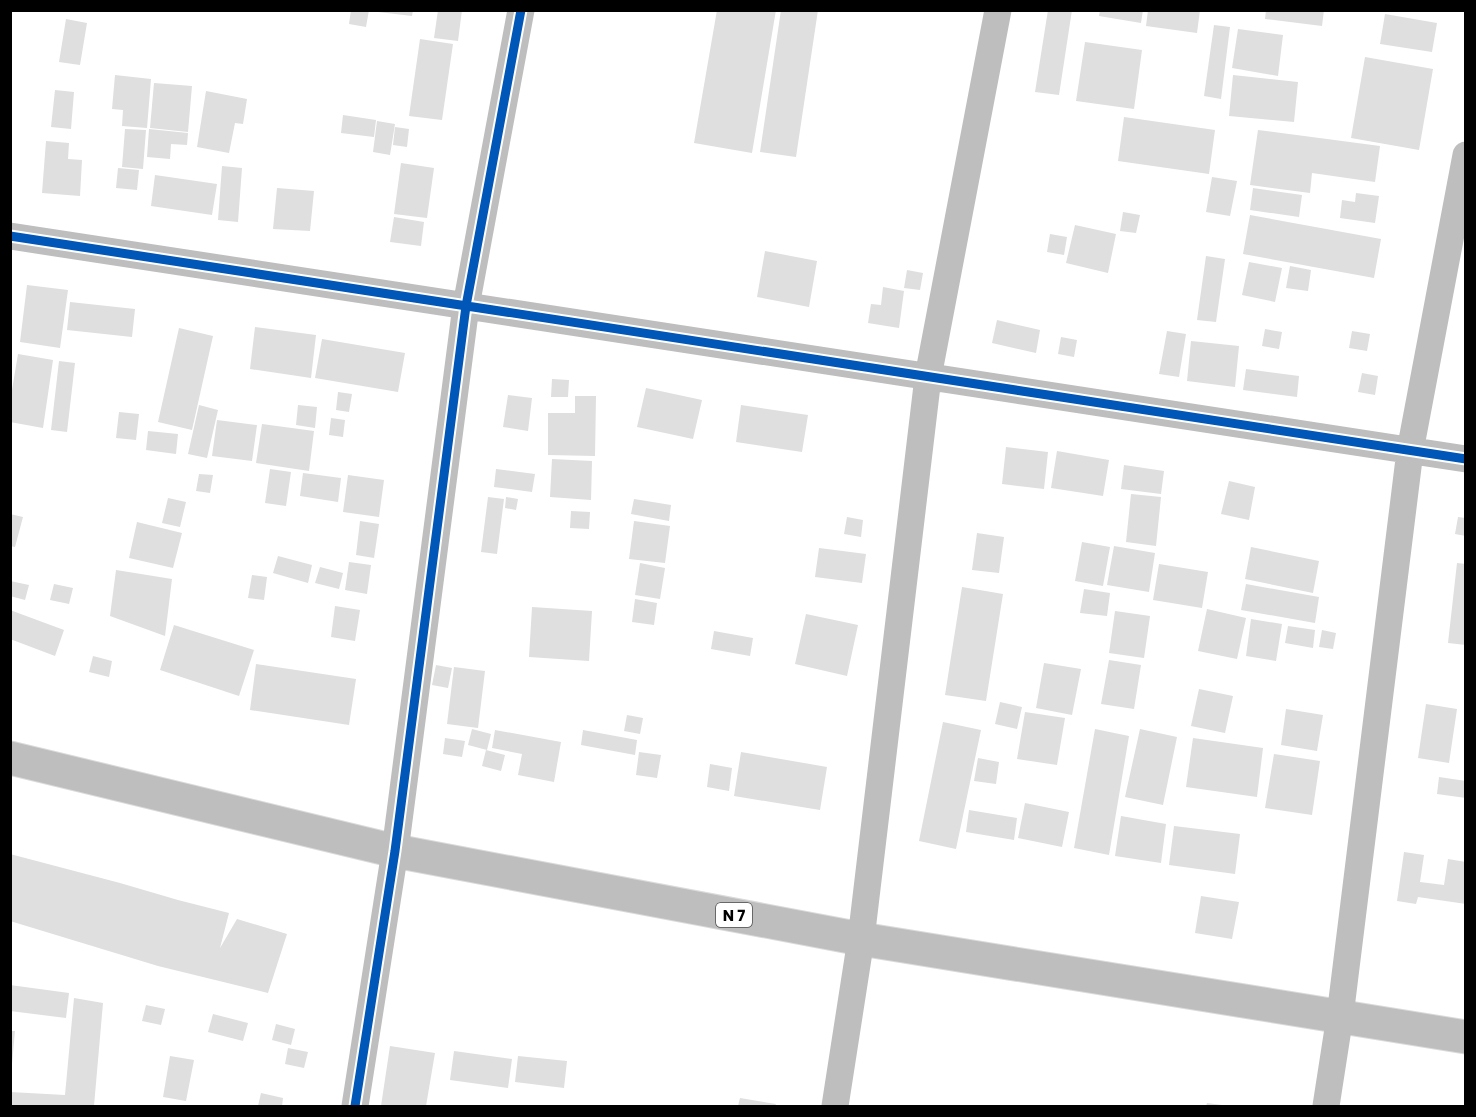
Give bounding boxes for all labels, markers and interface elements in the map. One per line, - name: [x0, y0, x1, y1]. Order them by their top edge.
- road number: N 7: [716, 903, 752, 927]

